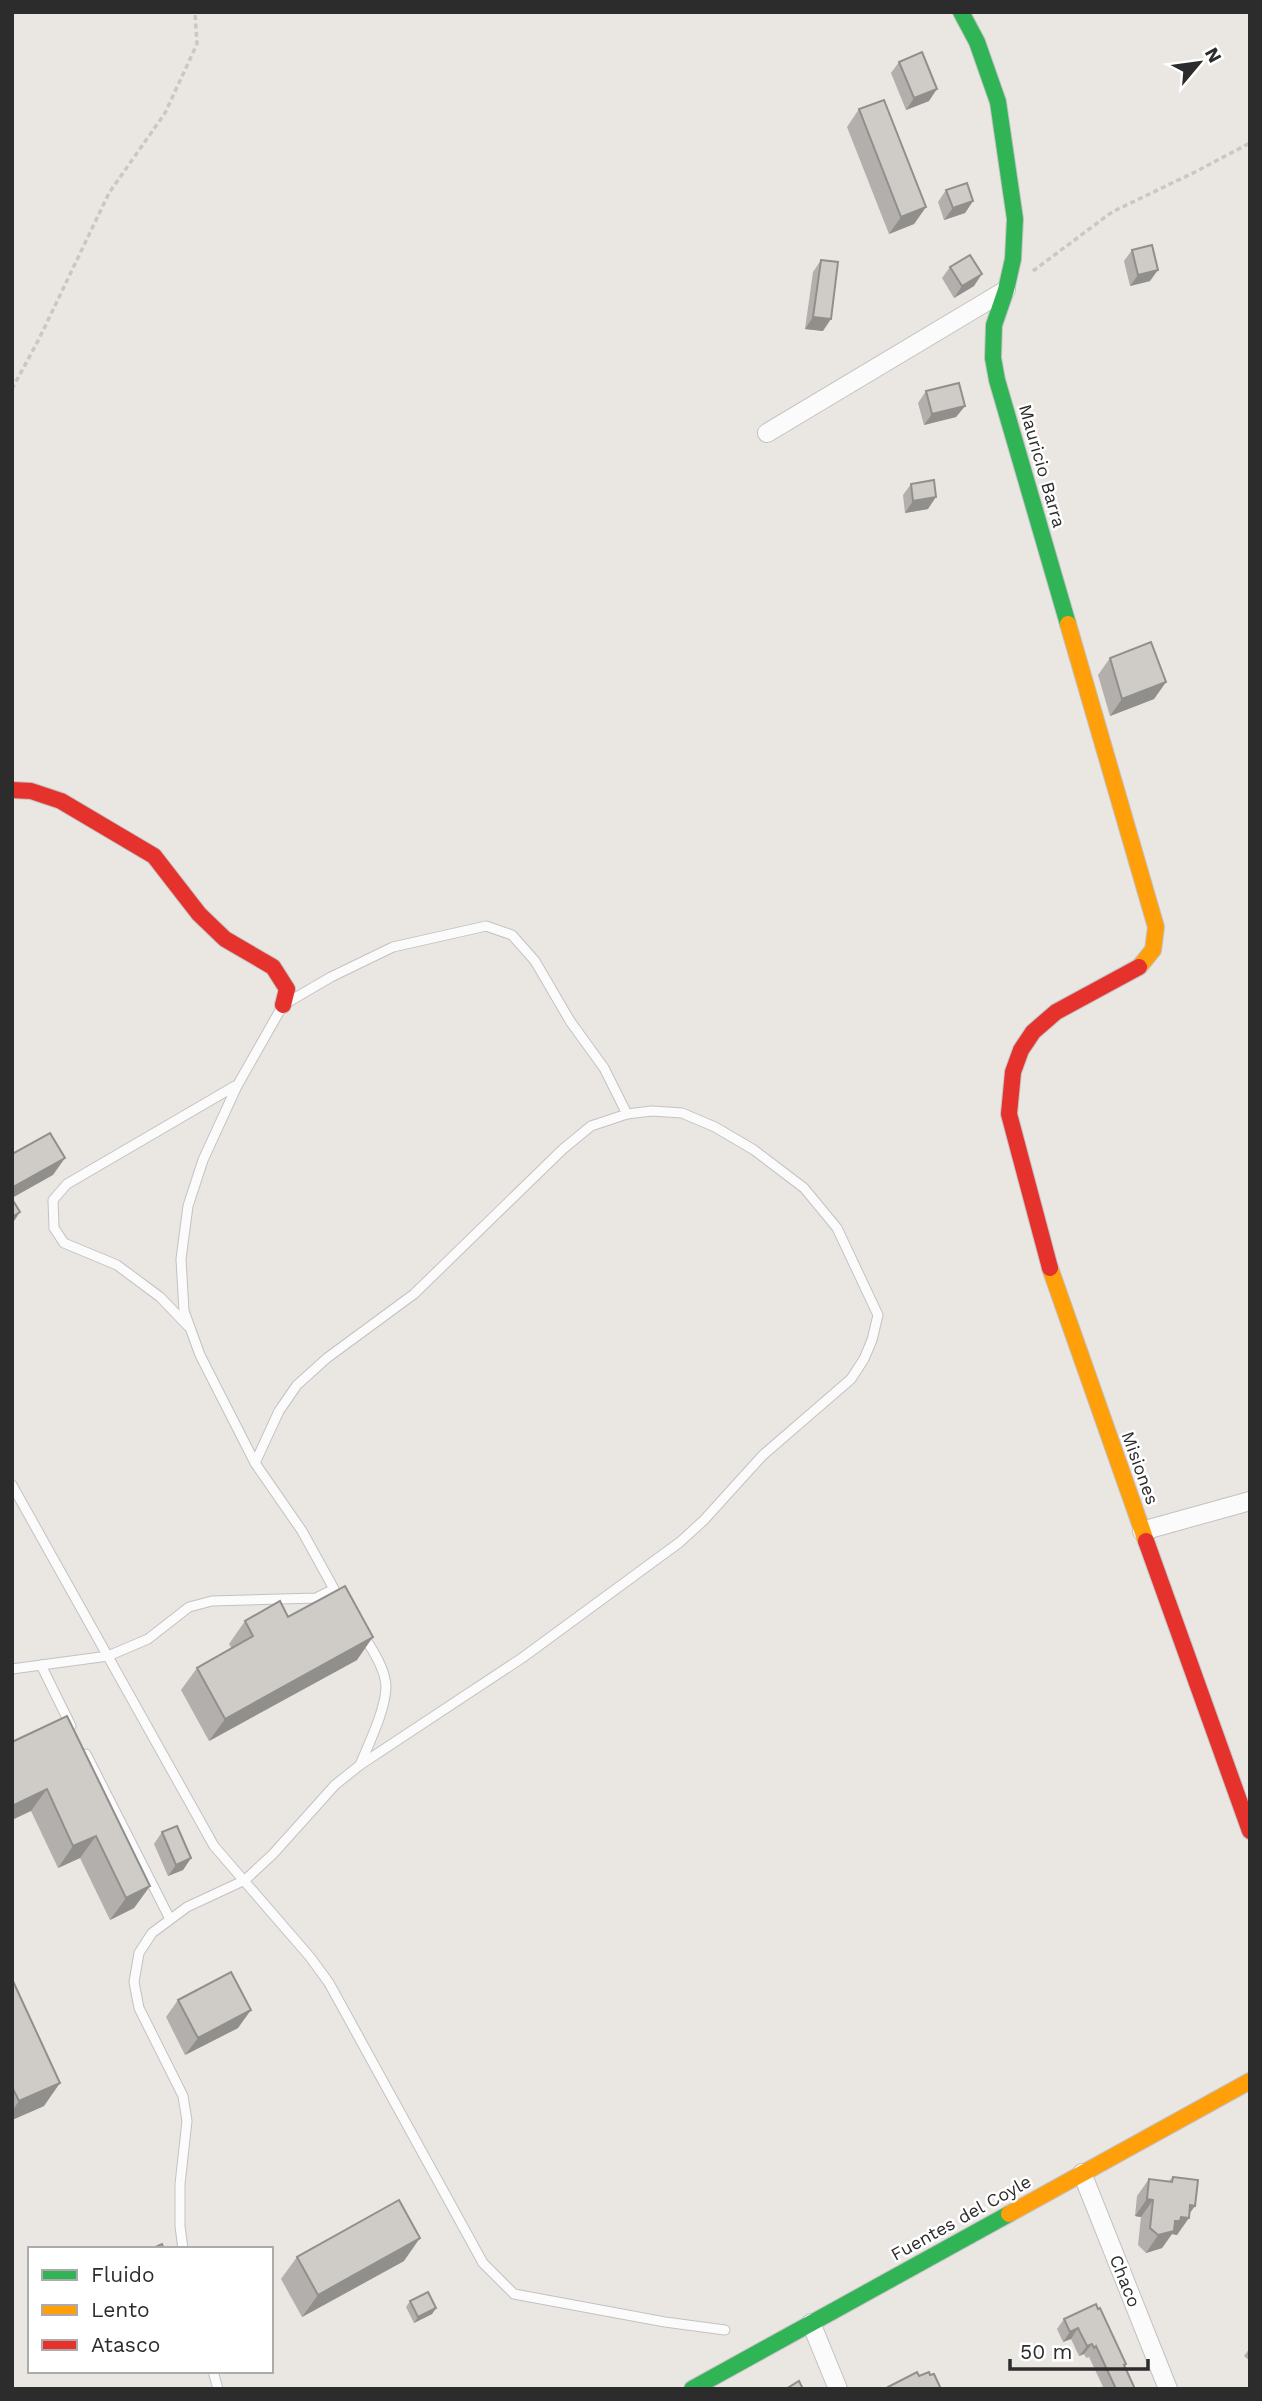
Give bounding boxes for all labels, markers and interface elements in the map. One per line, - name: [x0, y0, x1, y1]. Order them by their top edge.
- north arrow: [1164, 28, 1234, 98]
- text: N: [1200, 43, 1227, 67]
- street label: Mauricio Barra: [1015, 402, 1070, 530]
- street label: Misiones: [1118, 1428, 1163, 1507]
- street label: Fuentes del Coyle: [887, 2170, 1035, 2265]
- legend: [28, 2247, 273, 2373]
- street label: Chaco: [1106, 2252, 1145, 2310]
- text: Fluido: [91, 2262, 155, 2287]
- text: Lento: [91, 2297, 150, 2322]
- scale bar: [1010, 2328, 1148, 2372]
- text: Atasco: [91, 2332, 160, 2357]
- text: 50 m: [1020, 2339, 1072, 2364]

